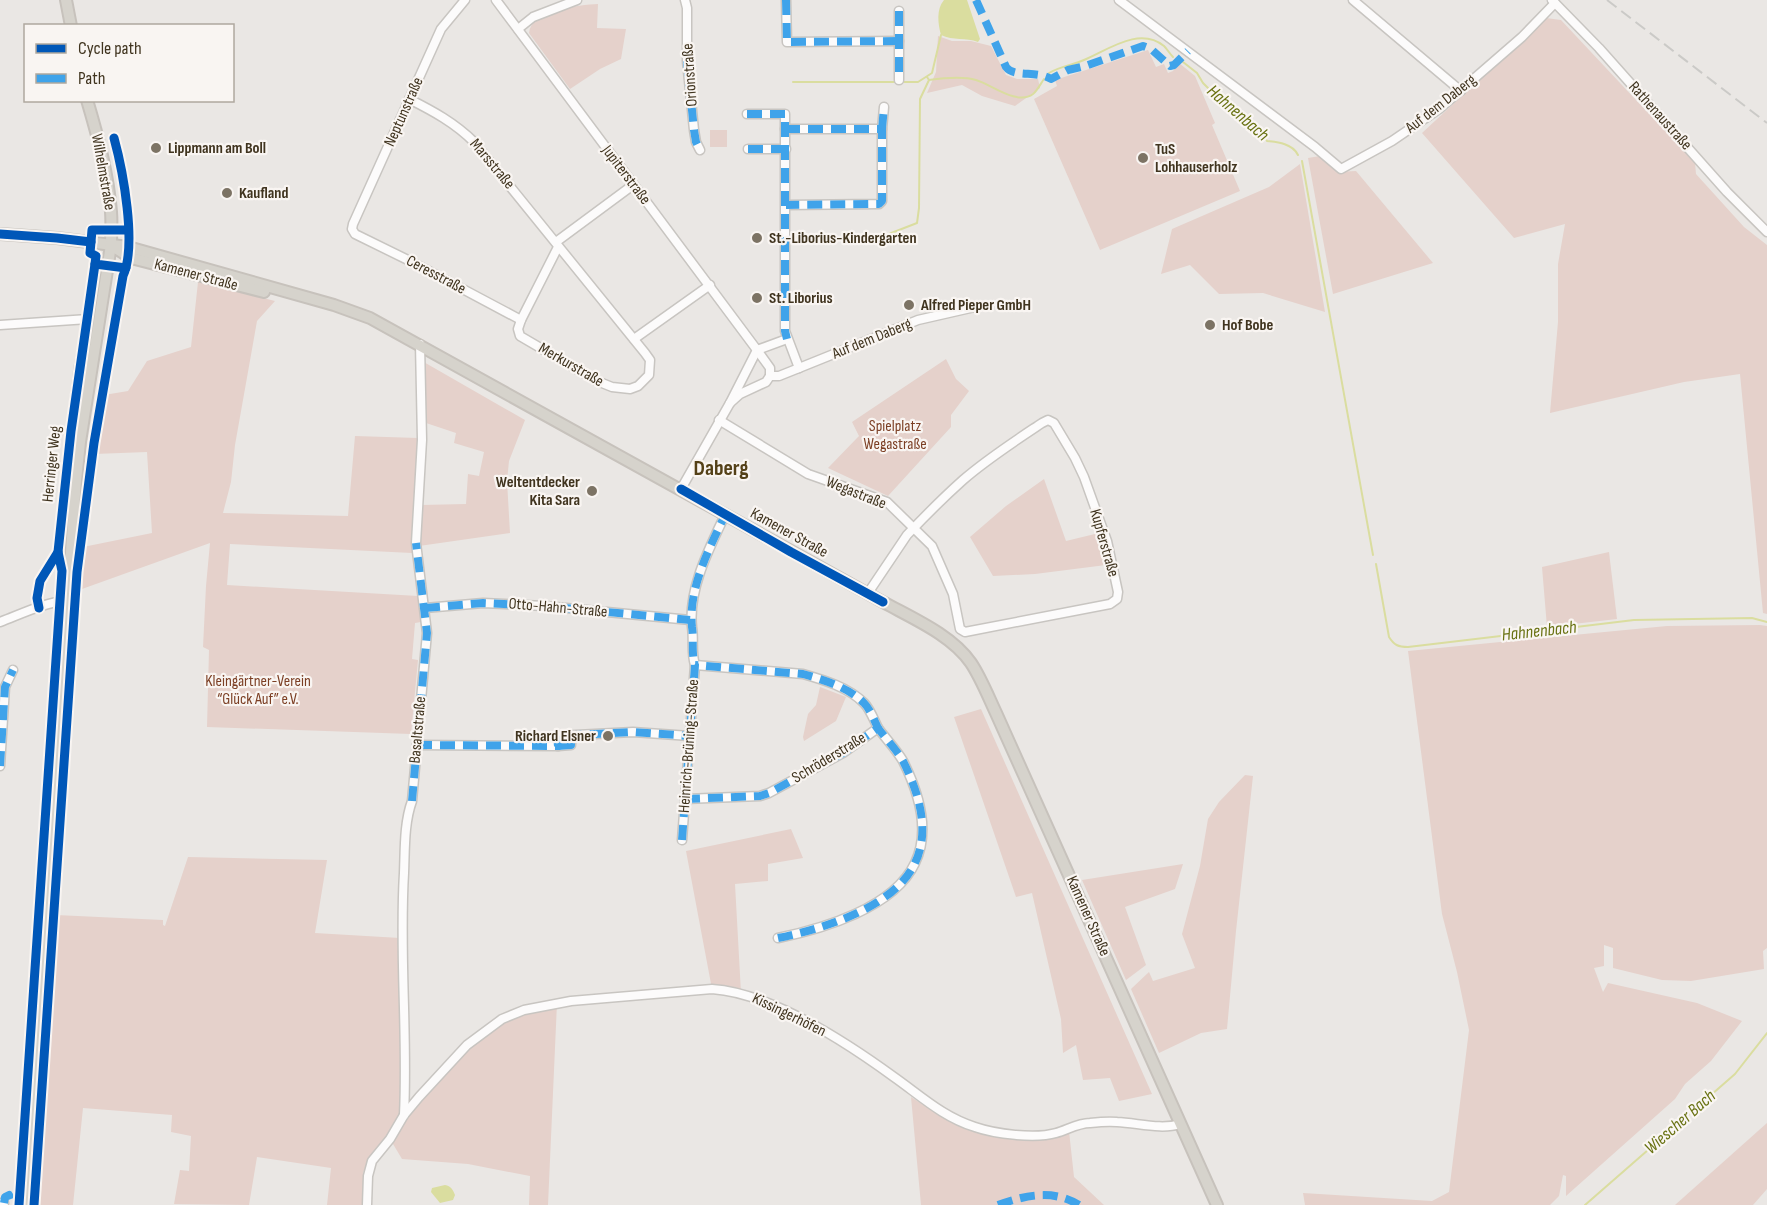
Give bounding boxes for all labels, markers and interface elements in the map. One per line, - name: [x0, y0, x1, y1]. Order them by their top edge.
- legend: [24, 24, 234, 102]
- text: Cycle path: [78, 38, 142, 59]
- street label: Orionstraße: [678, 43, 702, 107]
- text: Path: [78, 68, 106, 89]
- street label: Auf dem Daberg: [1401, 71, 1480, 138]
- street label: Neptunstraße: [380, 74, 428, 150]
- street label: Rathenaustraße: [1624, 78, 1696, 154]
- water label: Hahnenbach: [1203, 80, 1274, 146]
- street label: Wilhelmstraße: [87, 132, 119, 212]
- street label: Marsstraße: [465, 135, 519, 193]
- place label: Lippmann am Boll: [168, 139, 266, 158]
- place label: TuS Lohhauserholz: [1155, 140, 1237, 177]
- marker: Lippmann am Boll: [149, 141, 163, 155]
- street label: Jupiterstraße: [597, 141, 654, 208]
- marker: TuS Lohhauserholz: [1136, 151, 1150, 165]
- place label: Kaufland: [239, 184, 288, 203]
- marker: Kaufland: [220, 186, 234, 200]
- place label: St.-Liborius-Kindergarten: [769, 229, 917, 248]
- marker: St.-Liborius-Kindergarten: [750, 231, 764, 245]
- street label: Ceresstraße: [403, 251, 469, 299]
- street label: Kamener Straße: [152, 255, 240, 295]
- place label: St. Liborius: [769, 289, 833, 308]
- marker: St. Liborius: [750, 291, 764, 305]
- place label: Alfred Pieper GmbH: [920, 296, 1031, 315]
- marker: Alfred Pieper GmbH: [902, 298, 916, 312]
- street label: Auf dem Daberg: [828, 314, 915, 364]
- place label: Hof Bobe: [1222, 316, 1273, 335]
- marker: Hof Bobe: [1203, 318, 1217, 332]
- street label: Merkurstraße: [535, 339, 607, 391]
- park label: Spielplatz Wegastraße: [863, 417, 927, 454]
- street label: Herringer Weg: [39, 425, 65, 503]
- district label: Daberg: [694, 455, 748, 482]
- street label: Wegastraße: [823, 472, 889, 514]
- place label: Weltentdecker Kita Sara: [496, 473, 580, 510]
- marker: Weltentdecker Kita Sara: [585, 484, 599, 498]
- street label: Kamener Straße: [747, 504, 831, 562]
- street label: Kupferstraße: [1085, 507, 1123, 579]
- street label: Otto-Hahn-Straße: [508, 594, 608, 622]
- water label: Hahnenbach: [1501, 617, 1578, 645]
- park label: Kleingärtner-Verein “Glück Auf” e.V.: [205, 672, 311, 709]
- street label: Heinrich-Brüning-Straße: [675, 678, 703, 814]
- street label: Basaltstraße: [406, 696, 430, 764]
- place label: Richard Elsner: [515, 727, 596, 746]
- marker: Richard Elsner: [601, 729, 615, 743]
- street label: Schröderstraße: [789, 729, 869, 787]
- street label: Kamener Straße: [1062, 873, 1114, 959]
- street label: Kissingerhöfen: [749, 989, 829, 1041]
- water label: Wiescher Bach: [1640, 1085, 1720, 1159]

